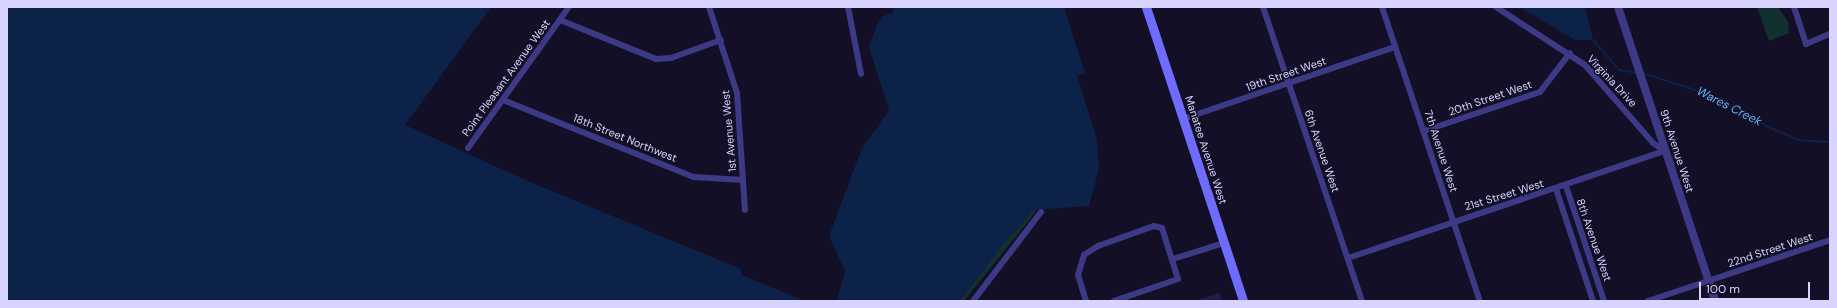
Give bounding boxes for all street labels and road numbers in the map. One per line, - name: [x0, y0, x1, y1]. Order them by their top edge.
- street label: Point Pleasant Avenue West: [459, 17, 553, 139]
- street label: Virginia Drive: [1584, 52, 1640, 110]
- street label: 19th Street West: [1244, 54, 1328, 94]
- street label: 20th Street West: [1447, 78, 1533, 118]
- street label: 1st Avenue West: [719, 89, 739, 173]
- street label: Manatee Avenue West: [1182, 94, 1230, 206]
- street label: 6th Avenue West: [1302, 108, 1342, 194]
- street label: 7th Avenue West: [1421, 108, 1461, 194]
- street label: 9th Avenue West: [1657, 108, 1697, 194]
- street label: 18th Street Northwest: [571, 111, 679, 165]
- street label: 21st Street West: [1463, 177, 1545, 213]
- street label: 8th Avenue West: [1574, 197, 1614, 283]
- street label: 22nd Street West: [1726, 230, 1814, 270]

